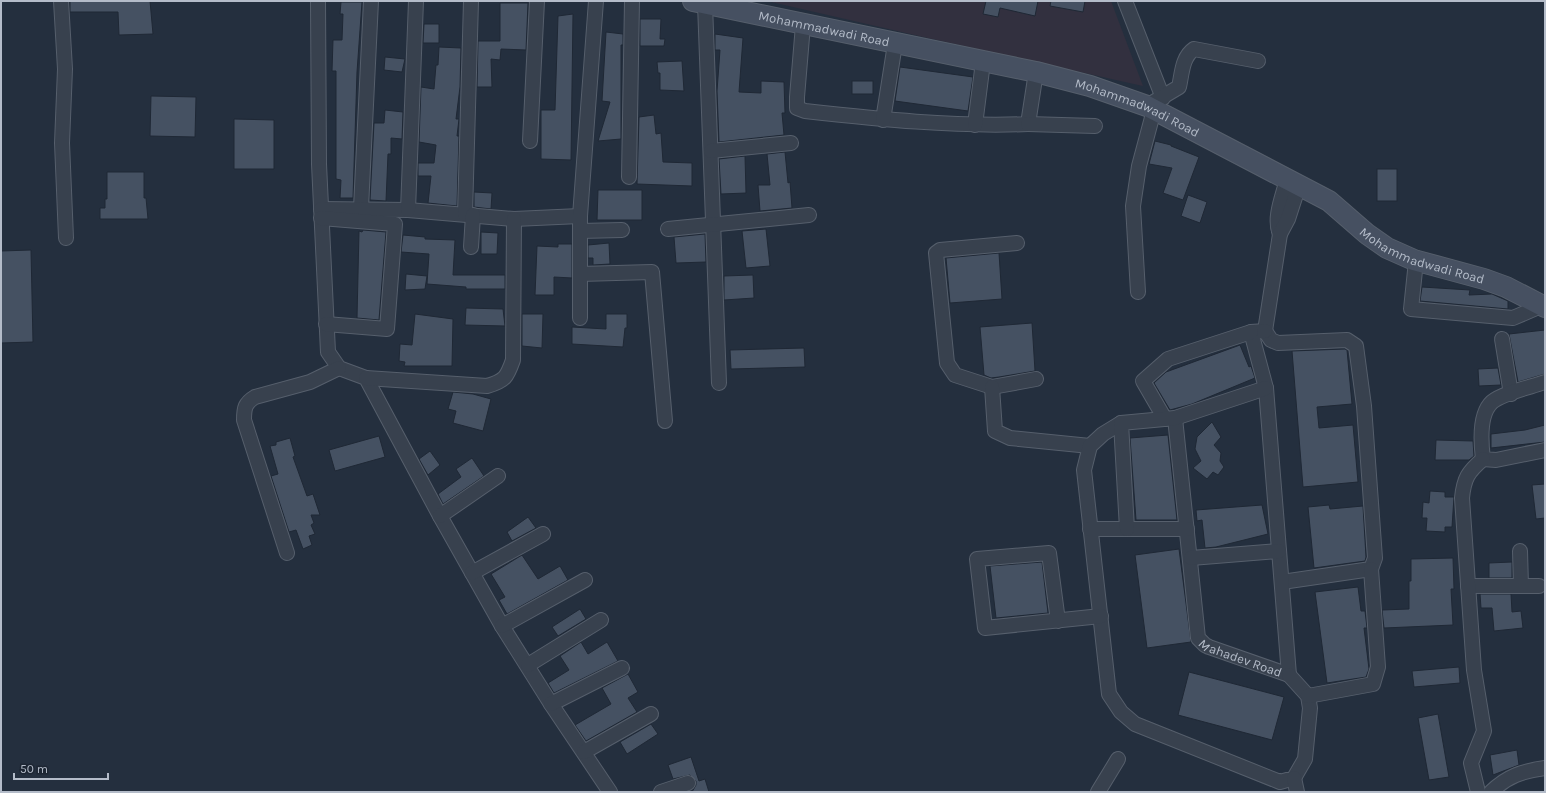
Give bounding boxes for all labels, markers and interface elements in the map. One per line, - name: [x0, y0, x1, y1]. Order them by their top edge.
- street label: Mohammadwadi Road: [757, 7, 891, 49]
- street label: Mohammadwadi Road: [1074, 75, 1202, 140]
- street label: Mohammadwadi Road: [1357, 224, 1486, 286]
- street label: Mahadev Road: [1196, 636, 1284, 680]
- scale bar: [14, 755, 108, 781]
- text: 50 m: [20, 762, 48, 776]

